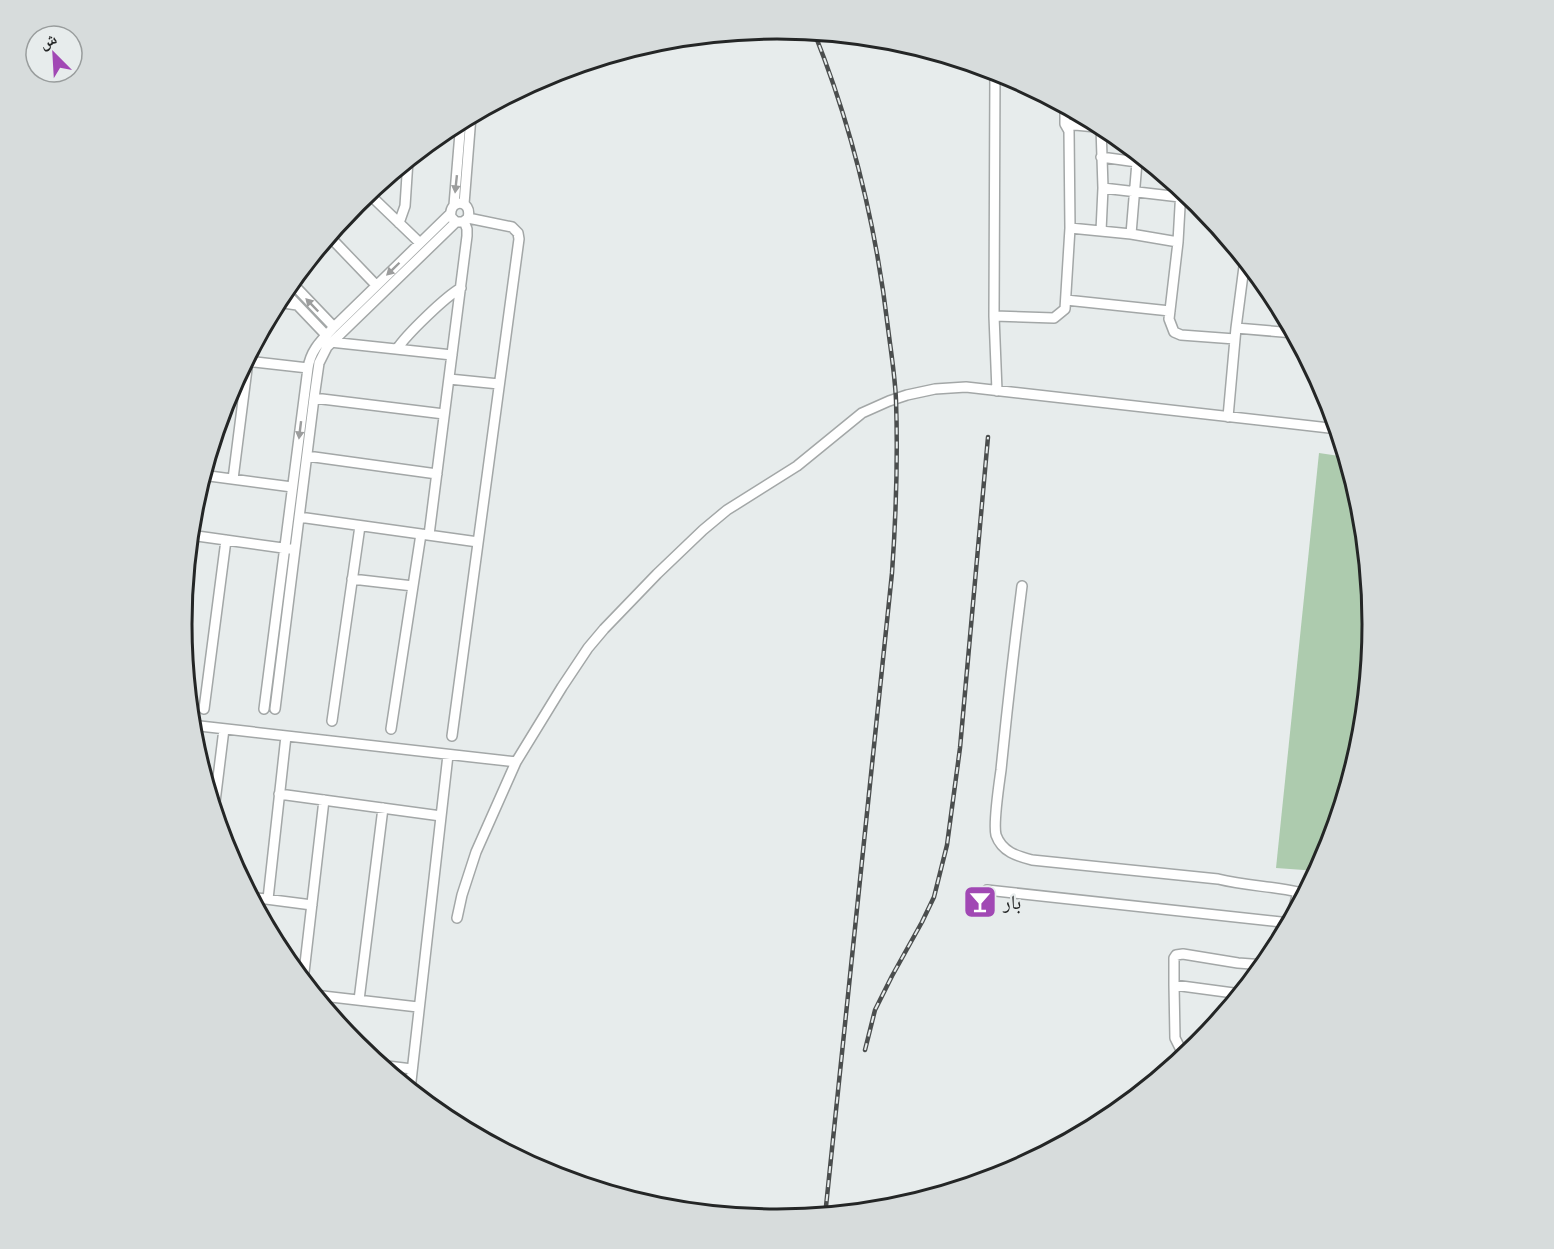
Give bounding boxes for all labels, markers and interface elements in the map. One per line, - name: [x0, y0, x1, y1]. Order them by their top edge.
- north arrow: [24, 24, 84, 84]
- text: ش: [36, 29, 60, 53]
- one-way arrow: [451, 175, 461, 194]
- one-way arrow: [385, 262, 400, 276]
- one-way arrow: [306, 298, 320, 312]
- one-way arrow: [295, 421, 305, 440]
- bar icon: بار: [962, 884, 998, 920]
- place label: بار: [1002, 890, 1021, 914]

